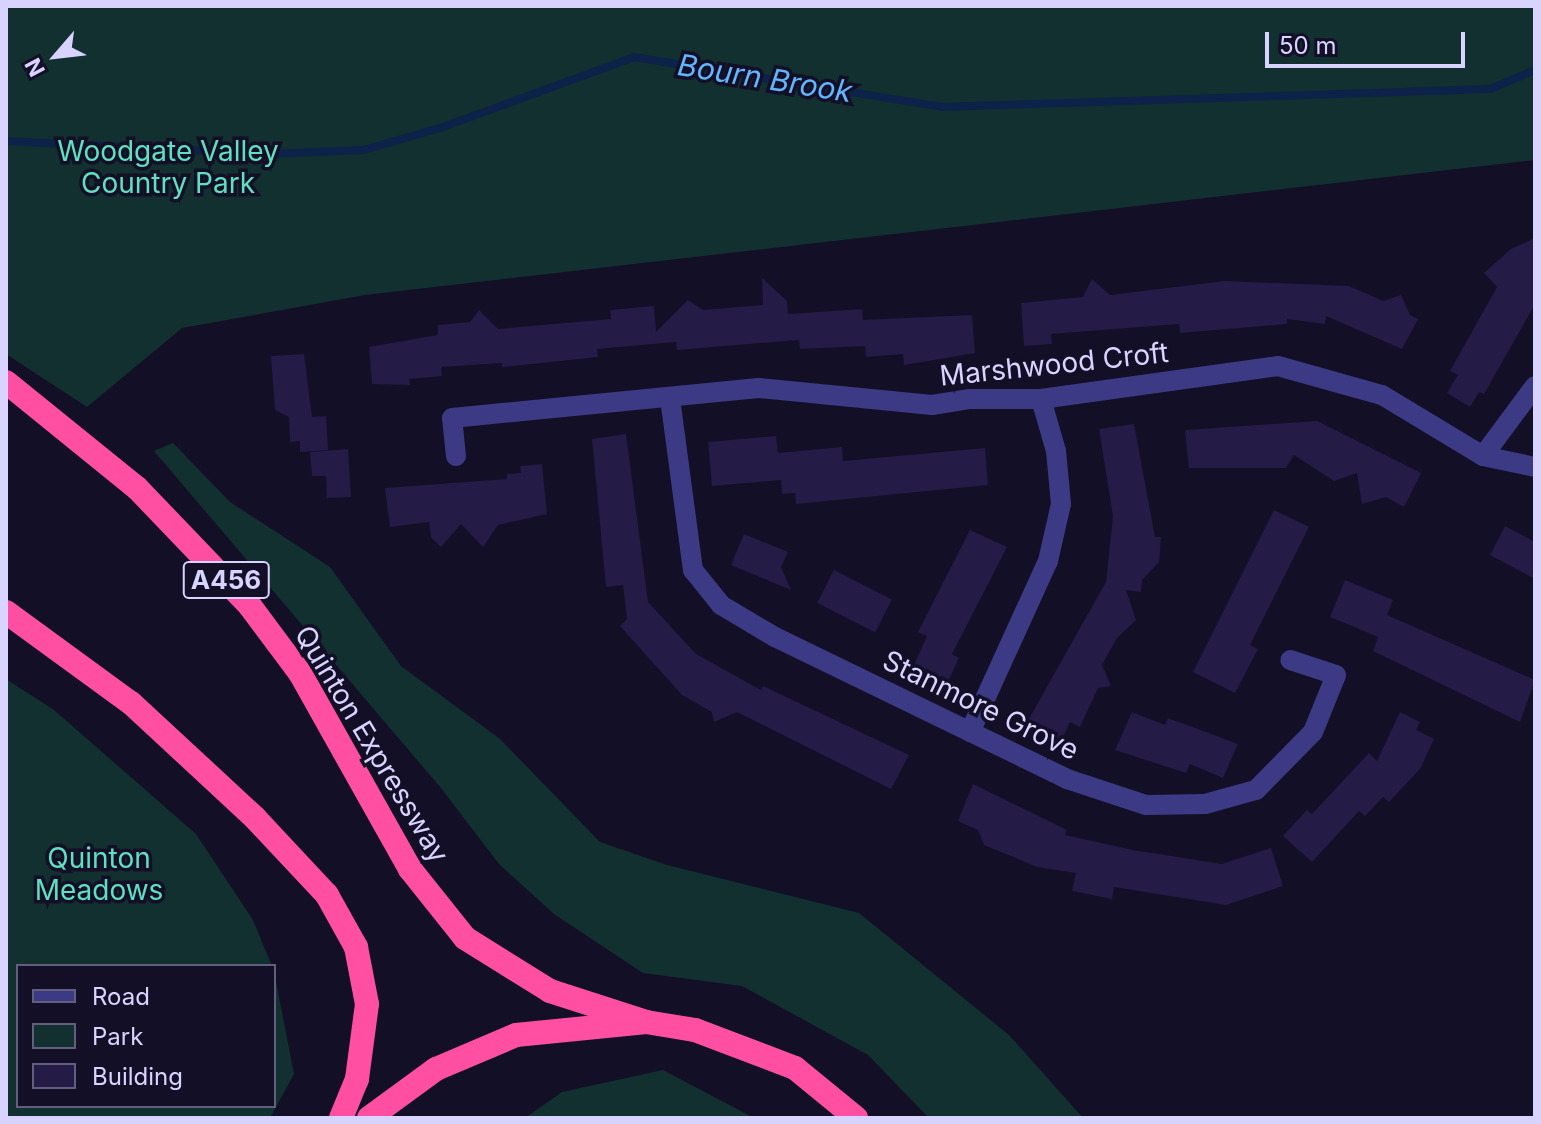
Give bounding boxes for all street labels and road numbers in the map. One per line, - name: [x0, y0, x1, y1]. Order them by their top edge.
- street label: Marshwood Croft: [938, 335, 1170, 393]
- road number: A456: [182, 558, 270, 602]
- street label: Quinton Expressway: [288, 619, 456, 869]
- street label: Stanmore Grove: [878, 643, 1084, 767]

